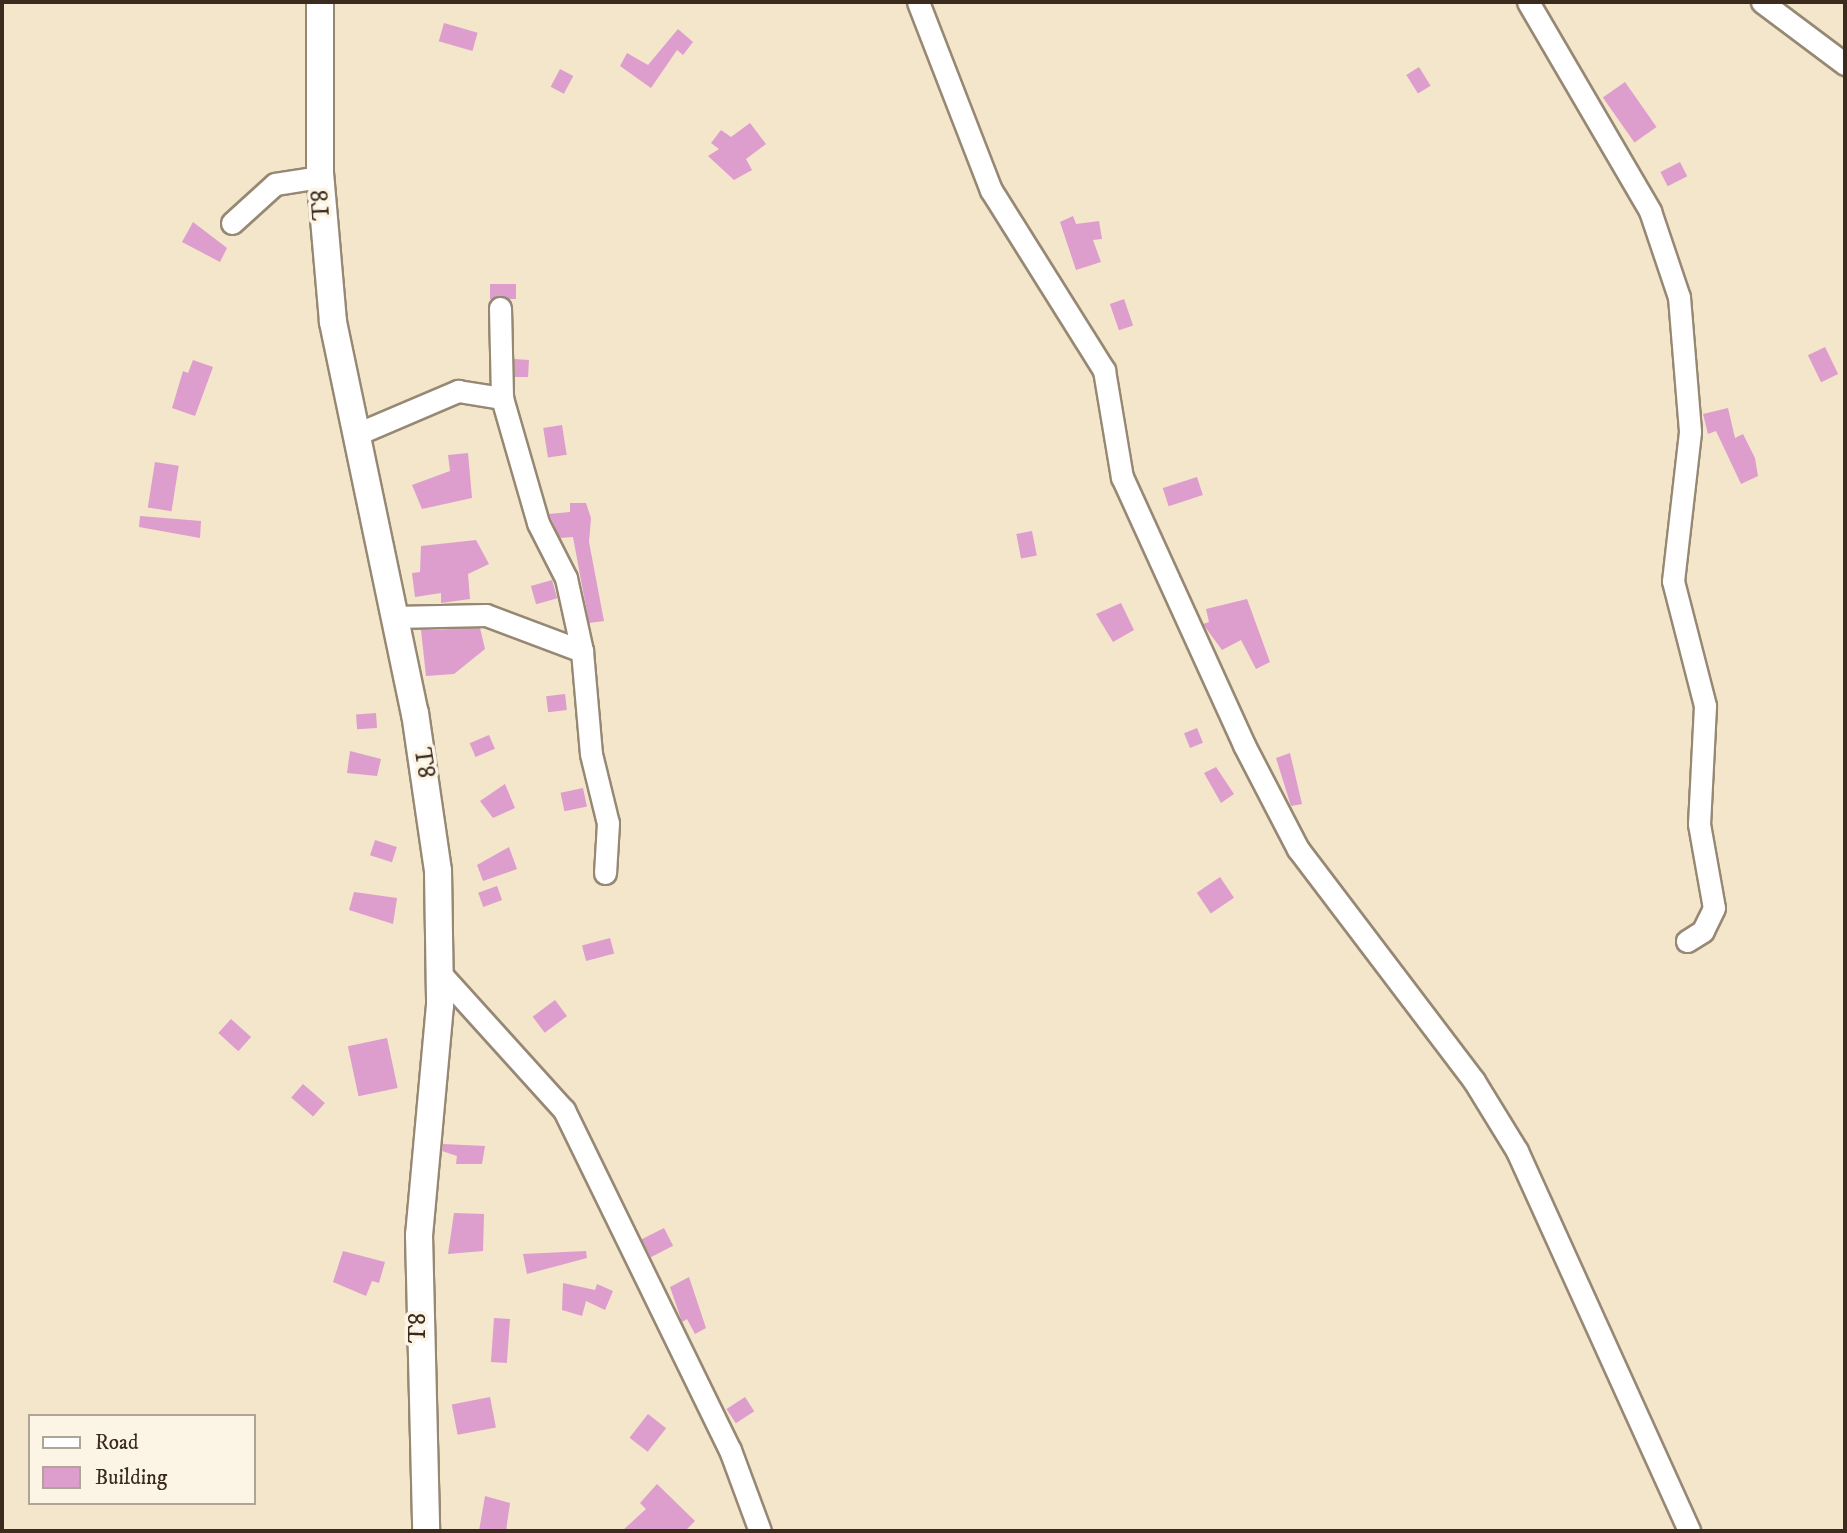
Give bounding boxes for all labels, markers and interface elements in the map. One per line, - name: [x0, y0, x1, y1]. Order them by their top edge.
- street label: T8: [307, 189, 337, 221]
- street label: T8: [406, 746, 440, 780]
- street label: T8: [405, 1313, 433, 1343]
- legend: [28, 1414, 256, 1505]
- text: Road: [95, 1430, 139, 1456]
- text: Building: [95, 1465, 167, 1491]

